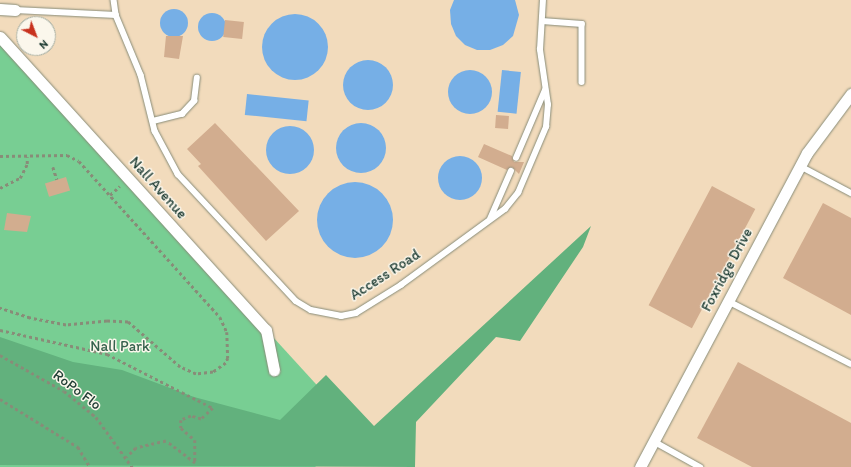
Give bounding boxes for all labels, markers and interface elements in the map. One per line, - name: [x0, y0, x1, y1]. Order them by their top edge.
- north arrow: [16, 16, 56, 56]
- text: N: [37, 37, 51, 52]
- street label: Nall Avenue: [126, 153, 190, 223]
- street label: Foxridge Drive: [697, 225, 757, 315]
- street label: Access Road: [347, 246, 423, 304]
- park label: Nall Park: [90, 338, 150, 356]
- street label: RoPo Flo: [49, 366, 105, 414]

